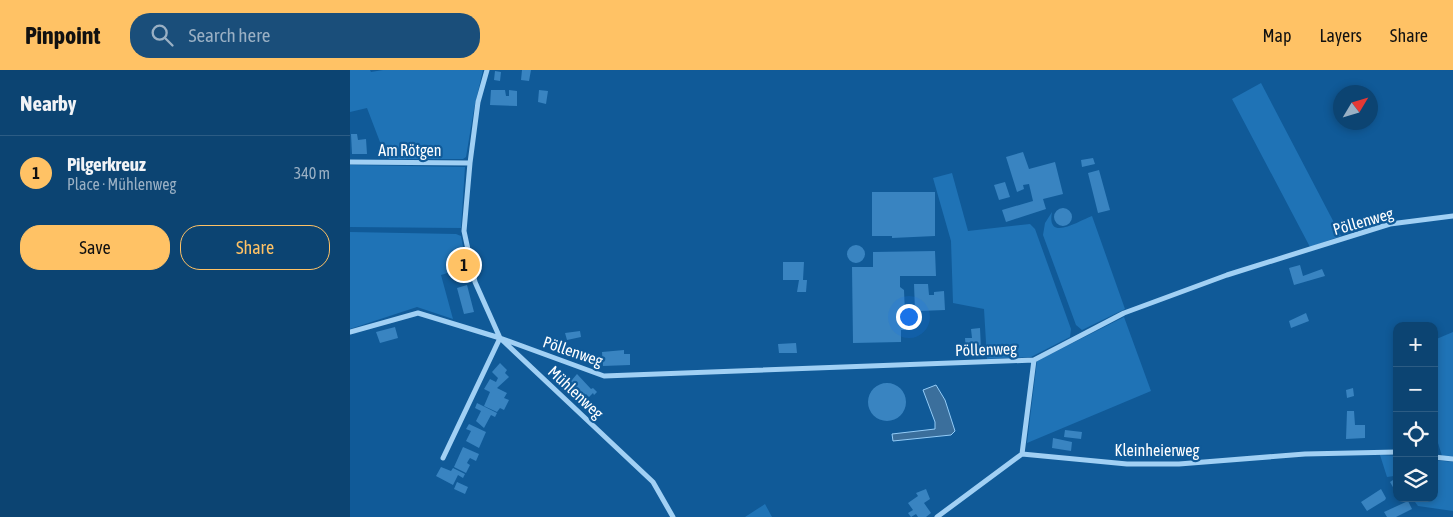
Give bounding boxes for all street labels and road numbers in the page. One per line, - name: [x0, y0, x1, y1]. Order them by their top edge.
- street label: Am Rötgen: [378, 141, 442, 160]
- street label: Pöllenweg: [1331, 204, 1396, 239]
- street label: Pöllenweg: [540, 332, 605, 371]
- street label: Pöllenweg: [955, 339, 1017, 360]
- street label: Mühlenweg: [544, 362, 607, 423]
- street label: Kleinheierweg: [1115, 441, 1200, 460]

